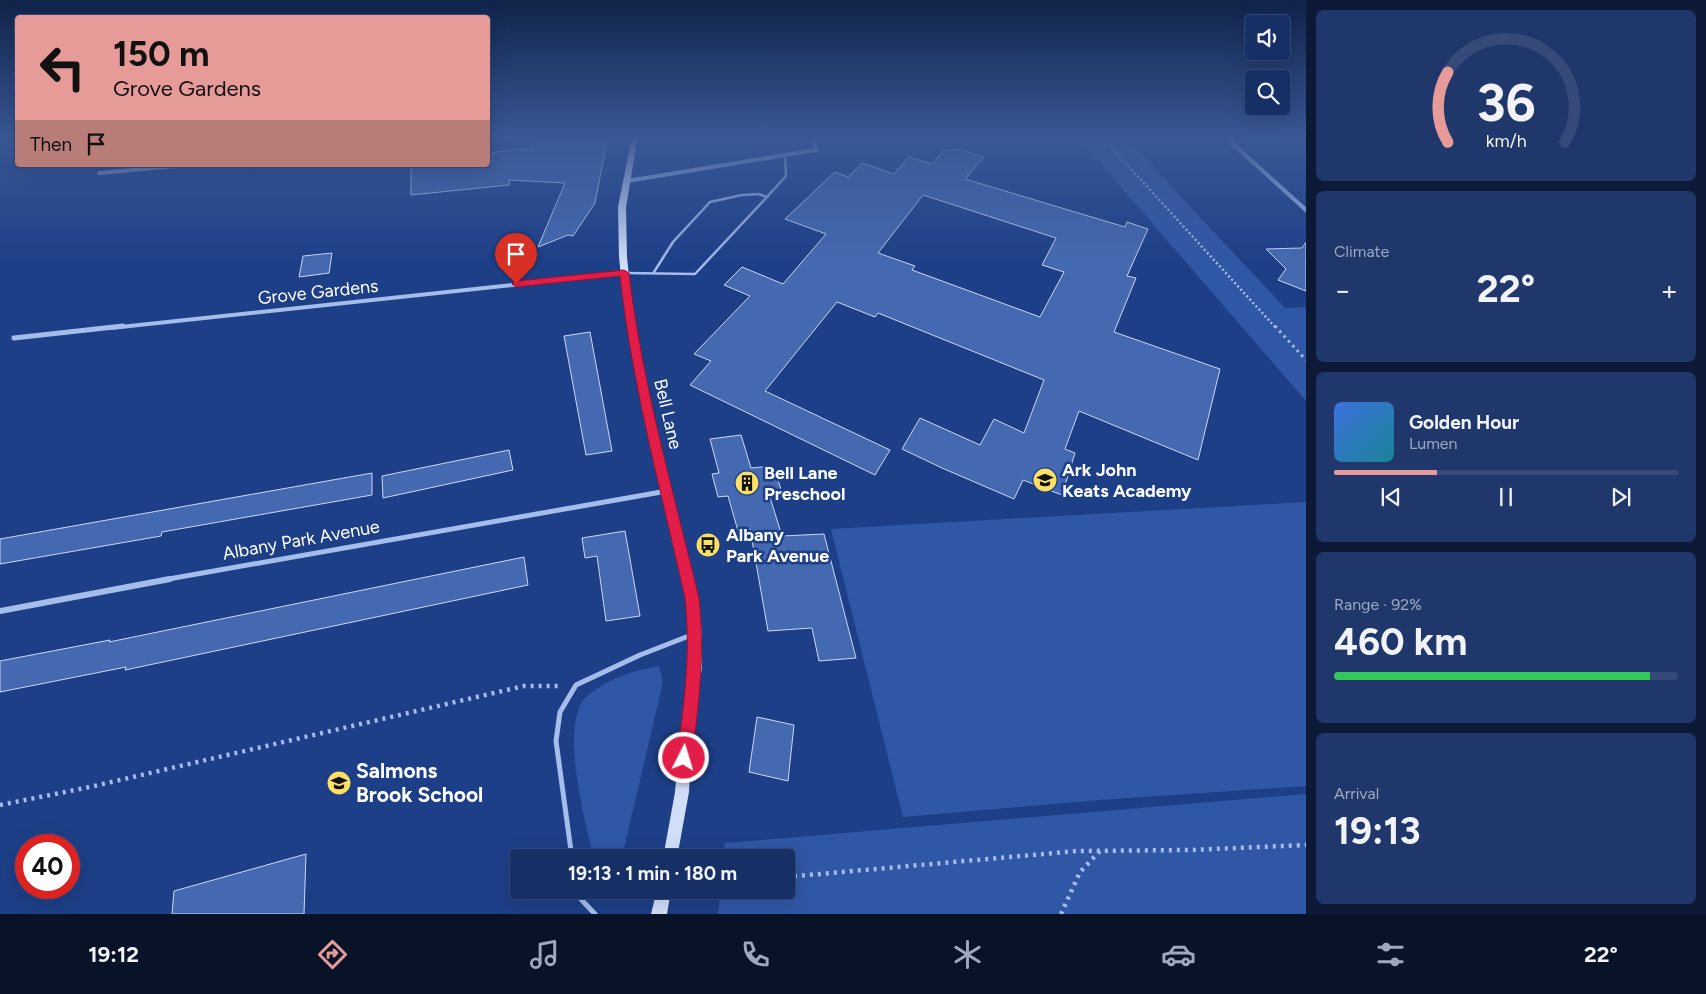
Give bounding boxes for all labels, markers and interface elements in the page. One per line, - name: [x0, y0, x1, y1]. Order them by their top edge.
- map controls: [1245, 15, 1290, 115]
- button: sound: [1245, 15, 1290, 60]
- text: 150 m: [113, 33, 210, 75]
- icon: left: [30, 35, 95, 100]
- button: search: [1245, 70, 1290, 115]
- text: 36: [1476, 72, 1536, 134]
- text: Grove Gardens: [113, 75, 261, 102]
- icon: arrive: [82, 130, 110, 158]
- text: km/h: [1486, 130, 1526, 151]
- text: Then: [30, 133, 72, 156]
- pin: [495, 233, 537, 284]
- icon: arrive: [502, 240, 530, 268]
- text: Climate: [1334, 242, 1389, 261]
- text: 22°: [1477, 266, 1535, 312]
- text: −: [1334, 273, 1351, 307]
- text: +: [1661, 273, 1678, 307]
- street label: Grove Gardens: [257, 275, 379, 309]
- street label: Bell Lane: [649, 377, 687, 452]
- text: Golden Hour: [1409, 411, 1519, 434]
- text: Lumen: [1409, 434, 1458, 453]
- place label: Ark John Keats Academy: [1062, 459, 1192, 502]
- place label: Bell Lane Preschool: [764, 462, 845, 505]
- school or university icon: Ark John Keats Academy: [1032, 467, 1058, 493]
- building icon: Bell Lane Preschool: [734, 470, 760, 496]
- icon: previous: [1377, 483, 1405, 511]
- icon: pause: [1492, 483, 1520, 511]
- icon: next: [1607, 483, 1635, 511]
- street label: Albany Park Avenue: [221, 515, 381, 565]
- place label: Albany Park Avenue: [726, 524, 829, 567]
- bus stop icon: Albany Park Avenue: [695, 532, 721, 558]
- text: Range · 92%: [1334, 595, 1422, 614]
- text: 460 km: [1334, 619, 1467, 665]
- position arrow: [657, 731, 709, 783]
- place label: Salmons Brook School: [356, 758, 483, 807]
- school or university icon: Salmons Brook School: [326, 770, 352, 796]
- text: Arrival: [1334, 784, 1379, 803]
- text: 19:13: [1334, 808, 1421, 854]
- speed limit sign: 40: [15, 834, 80, 899]
- text: 19:13 · 1 min · 180 m: [568, 862, 737, 885]
- icon: directions: [315, 937, 350, 972]
- icon: music: [527, 937, 562, 972]
- icon: phone: [738, 937, 773, 972]
- icon: climate: [950, 937, 985, 972]
- icon: car: [1161, 937, 1196, 972]
- icon: filters: [1373, 937, 1408, 972]
- text: 19:12: [88, 941, 139, 968]
- text: 22°: [1584, 941, 1618, 968]

